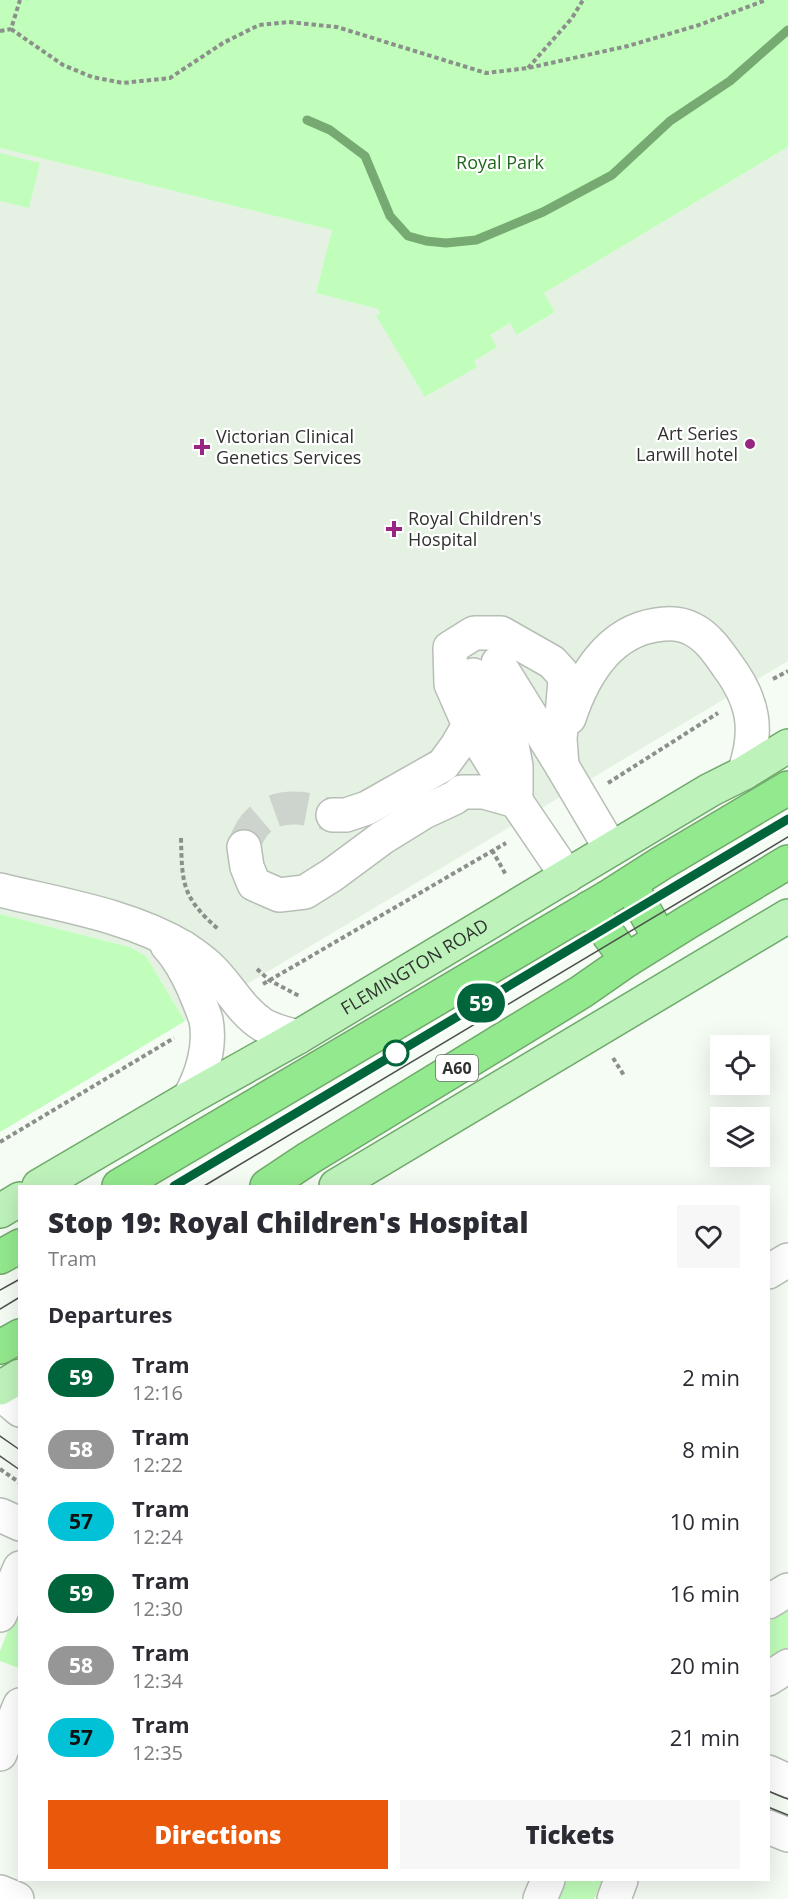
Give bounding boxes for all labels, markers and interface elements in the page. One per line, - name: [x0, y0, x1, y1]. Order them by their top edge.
- park label: Royal Park: [456, 150, 544, 174]
- place label: Art Series Larwill hotel: [636, 421, 738, 466]
- place label: Victorian Clinical Genetics Services: [216, 424, 361, 469]
- marker: Art Series Larwill hotel: [743, 437, 757, 451]
- marker: Victorian Clinical Genetics Services: [193, 438, 211, 456]
- place label: Royal Children's Hospital: [408, 506, 542, 551]
- marker: Royal Children's Hospital: [385, 520, 403, 538]
- street label: FLEMINGTON ROAD: [336, 913, 493, 1020]
- line badge: 59: [454, 984, 508, 1022]
- text: 59: [469, 989, 493, 1017]
- map controls: [710, 1035, 770, 1167]
- button: locate: [710, 1035, 770, 1095]
- unlabelled marker: [383, 1040, 409, 1066]
- road number: A60: [436, 1055, 478, 1081]
- button: layers: [710, 1107, 770, 1167]
- text: Stop 19: Royal Children's Hospital: [48, 1203, 528, 1241]
- button: heart: [677, 1205, 740, 1268]
- text: Tram: [48, 1245, 97, 1272]
- text: Departures: [48, 1299, 172, 1329]
- text: Tram: [132, 1349, 190, 1379]
- text: 2 min: [682, 1362, 740, 1392]
- text: 59: [69, 1363, 93, 1391]
- text: 12:16: [132, 1379, 183, 1406]
- text: Tram: [132, 1421, 190, 1451]
- text: 8 min: [682, 1434, 740, 1464]
- text: 58: [69, 1435, 93, 1463]
- text: 12:22: [132, 1451, 183, 1478]
- text: Tram: [132, 1493, 190, 1523]
- text: 10 min: [670, 1506, 740, 1536]
- text: 57: [69, 1507, 93, 1535]
- text: 12:24: [132, 1523, 183, 1550]
- text: Tram: [132, 1565, 190, 1595]
- text: 16 min: [670, 1578, 740, 1608]
- text: 59: [69, 1579, 93, 1607]
- text: 12:30: [132, 1595, 183, 1622]
- text: Tram: [132, 1637, 190, 1667]
- text: 20 min: [670, 1650, 740, 1680]
- text: 58: [69, 1651, 93, 1679]
- text: 12:34: [132, 1667, 183, 1694]
- text: Tram: [132, 1709, 190, 1739]
- text: 21 min: [670, 1722, 740, 1752]
- text: 57: [69, 1723, 93, 1751]
- text: 12:35: [132, 1739, 183, 1766]
- button: Directions: [48, 1800, 388, 1869]
- button: Tickets: [400, 1800, 740, 1869]

